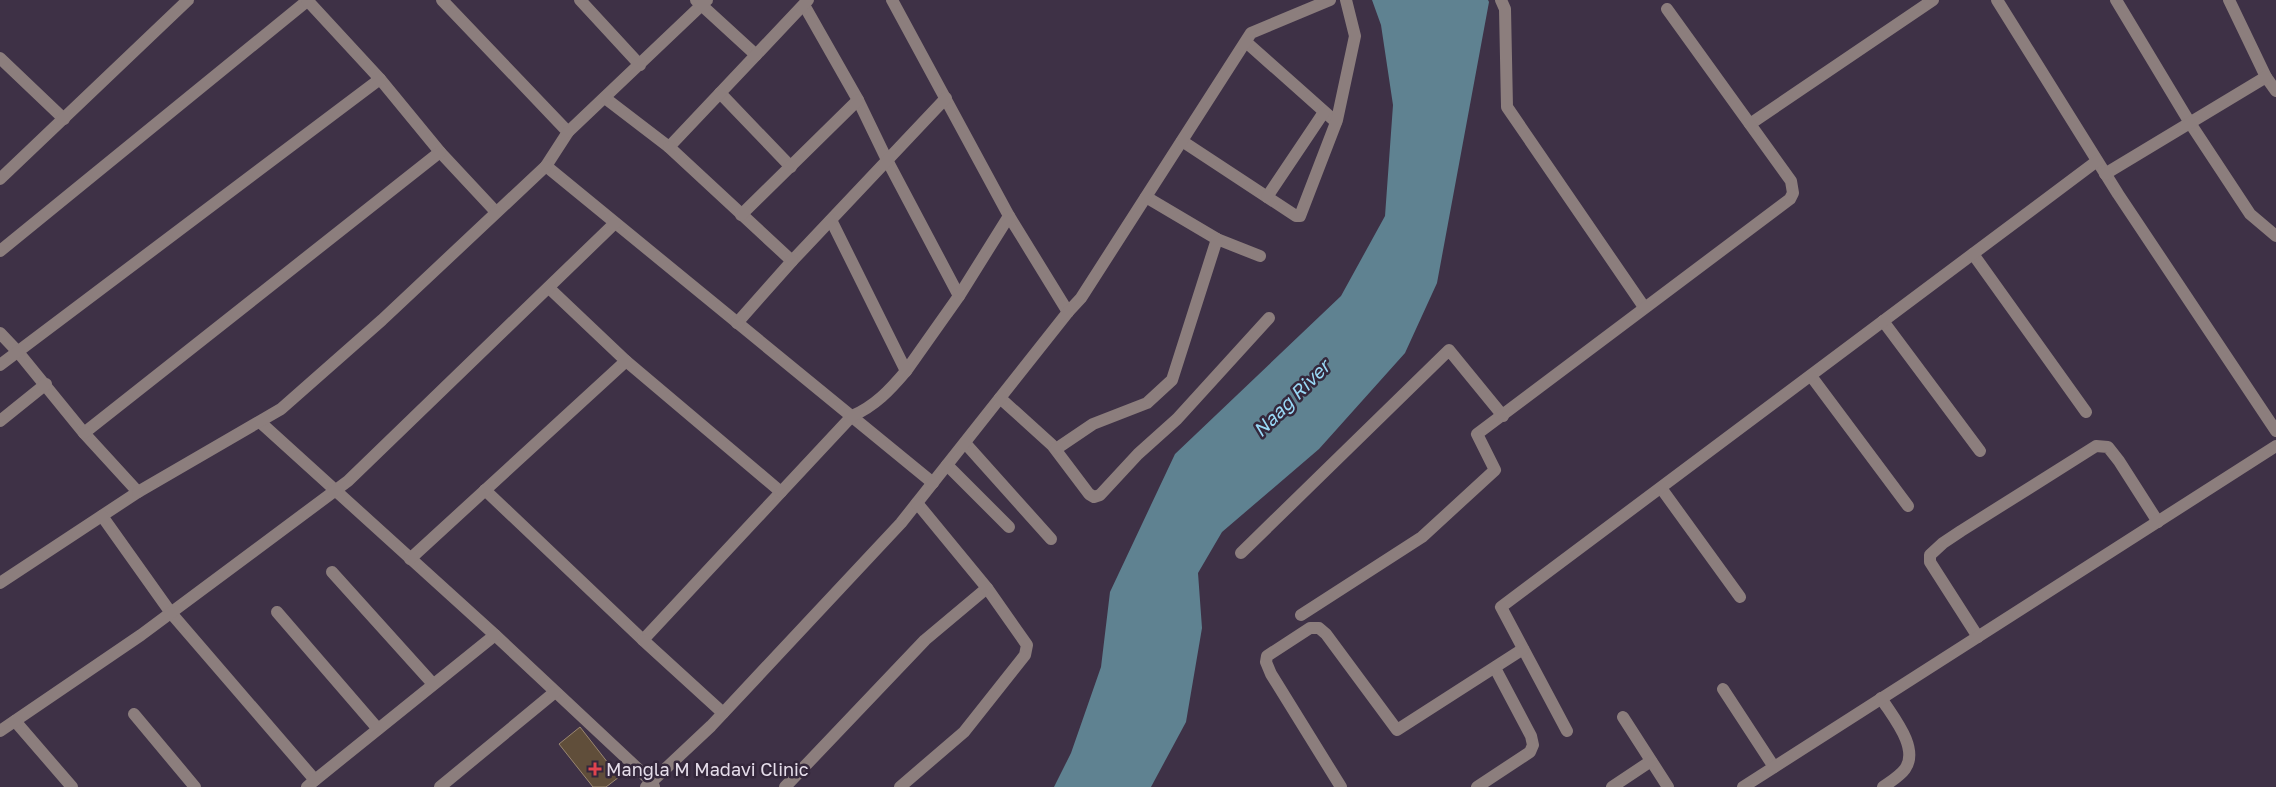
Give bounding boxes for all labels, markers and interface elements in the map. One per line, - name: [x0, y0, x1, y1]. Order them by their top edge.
- water label: Naag River: [1248, 353, 1336, 441]
- place label: Mangla M Madavi Clinic: [606, 758, 809, 780]
- marker: Mangla M Madavi Clinic: [588, 762, 602, 776]

